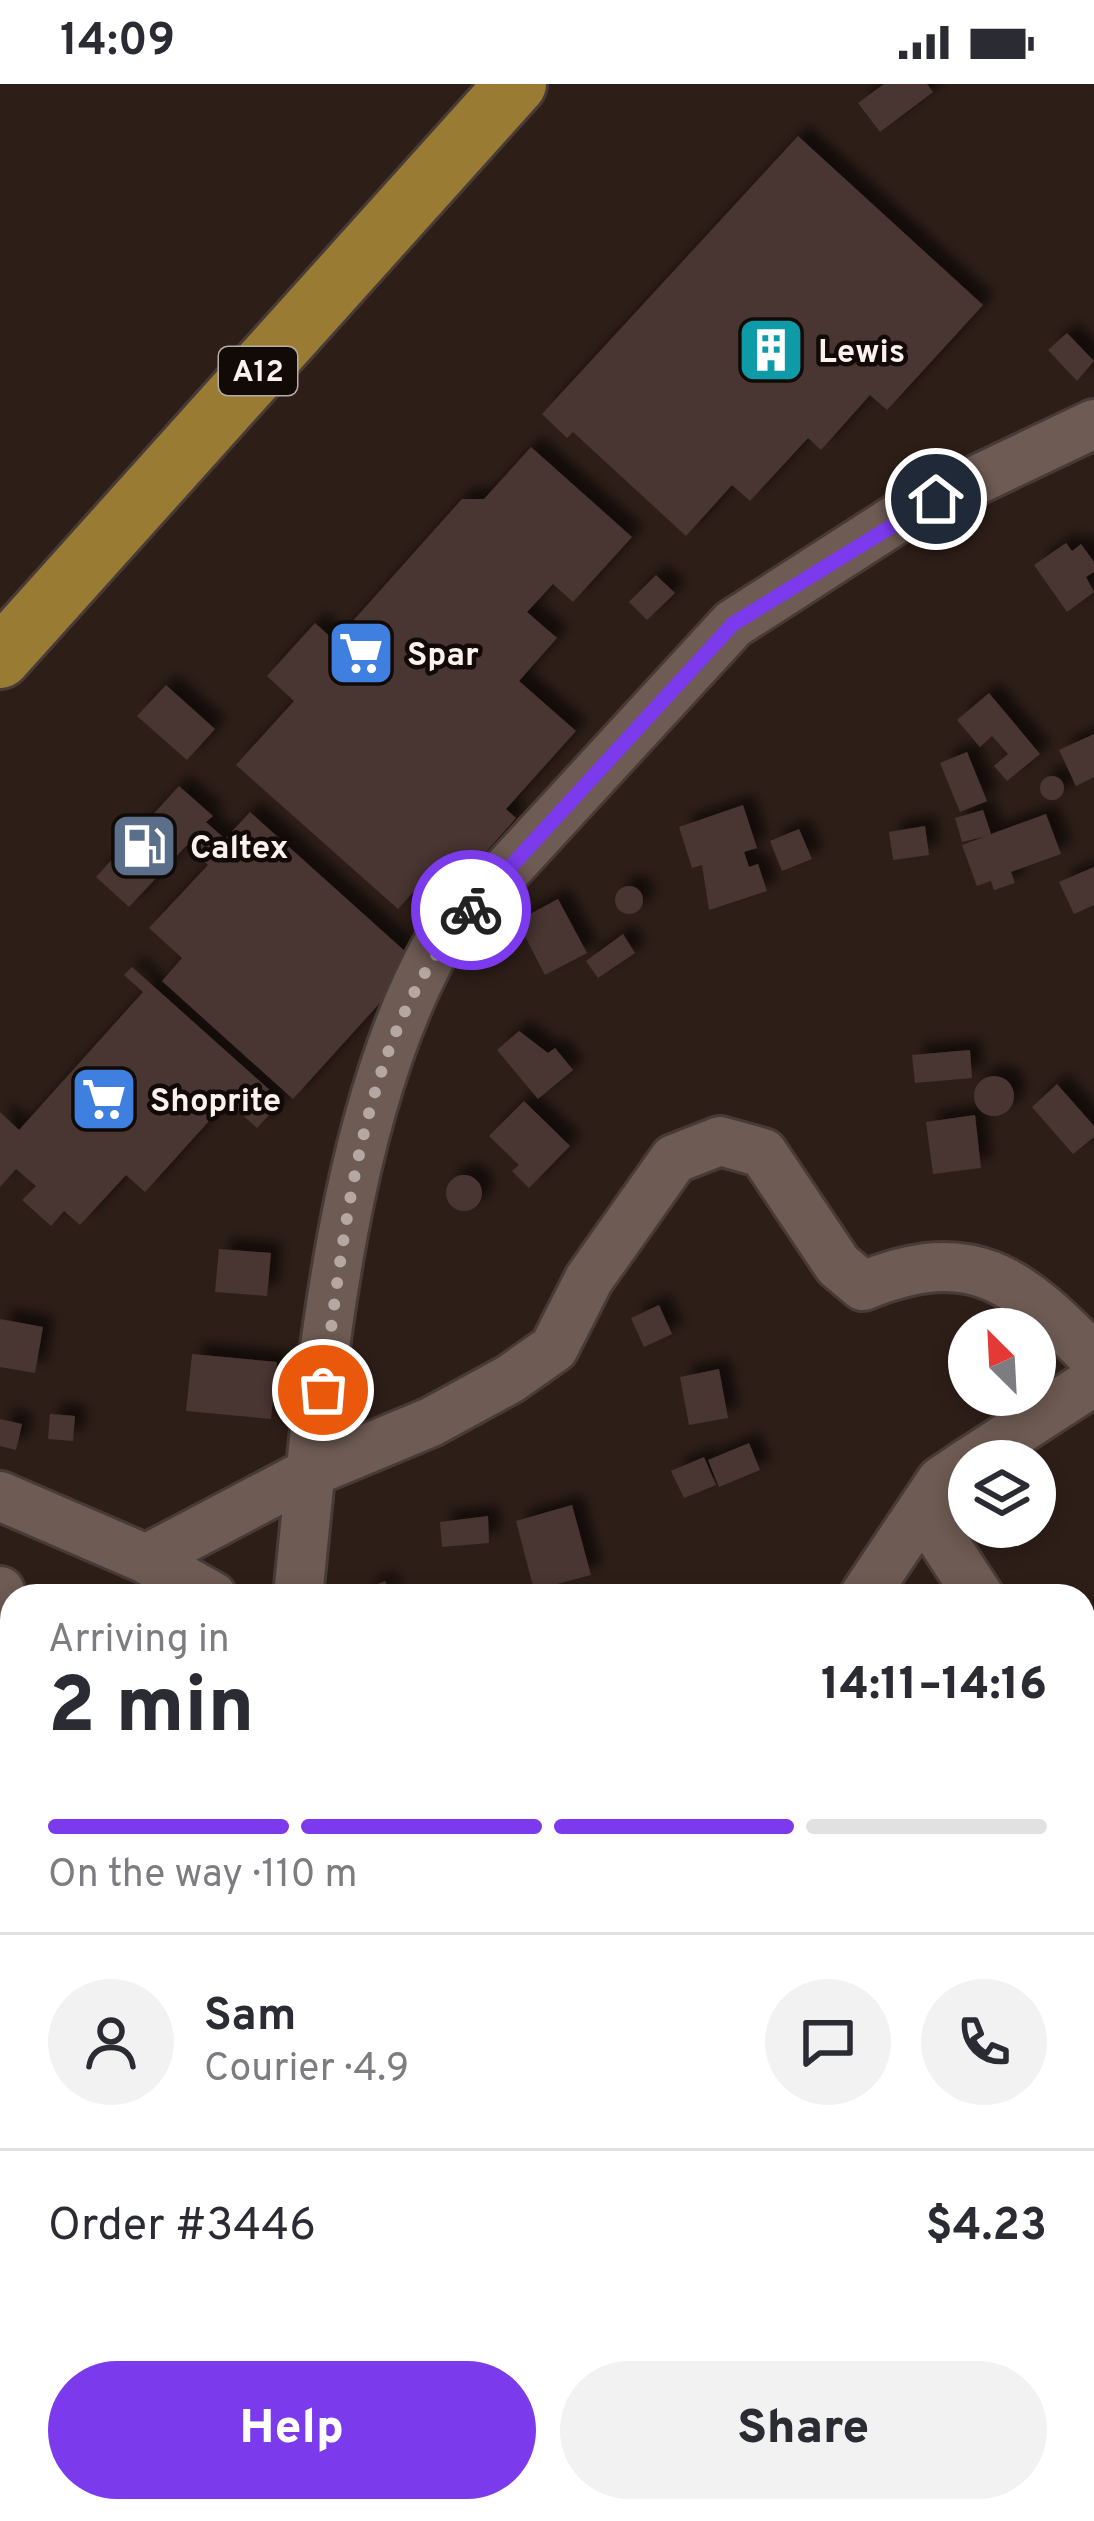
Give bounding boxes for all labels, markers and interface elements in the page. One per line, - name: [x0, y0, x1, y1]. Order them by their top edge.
- text: 14:09: [60, 14, 175, 71]
- building icon: Lewis: [736, 315, 806, 385]
- place label: Lewis: [818, 333, 905, 375]
- road number: A12: [219, 347, 297, 395]
- pin: [885, 448, 987, 550]
- icon: home: [903, 466, 969, 532]
- supermarket icon: Spar: [326, 618, 396, 688]
- place label: Spar: [407, 636, 479, 678]
- fuel station icon: Caltex: [109, 811, 179, 881]
- place label: Caltex: [190, 829, 288, 871]
- courier: [411, 850, 531, 970]
- icon: bike: [438, 877, 504, 943]
- supermarket icon: Shoprite: [69, 1064, 139, 1134]
- place label: Shoprite: [150, 1082, 281, 1124]
- north arrow: [948, 1308, 1056, 1416]
- map controls: [948, 1308, 1056, 1548]
- pin: [272, 1339, 374, 1441]
- icon: bag: [290, 1357, 356, 1423]
- button: layers: [948, 1440, 1056, 1548]
- text: Arriving in: [48, 1617, 230, 1666]
- text: 14:11–14:16: [821, 1658, 1047, 1715]
- text: 2 min: [48, 1661, 254, 1760]
- text: On the way · 110 m: [48, 1852, 358, 1901]
- button: person: [48, 1979, 174, 2105]
- button: chat: [765, 1979, 891, 2105]
- button: phone: [921, 1979, 1047, 2105]
- text: Sam: [204, 1989, 296, 2046]
- text: Courier · 4.9: [204, 2046, 409, 2095]
- text: Order #3446: [48, 2199, 316, 2256]
- text: $4.23: [926, 2199, 1047, 2256]
- button: Help: [48, 2361, 536, 2499]
- button: Share: [560, 2361, 1047, 2499]

